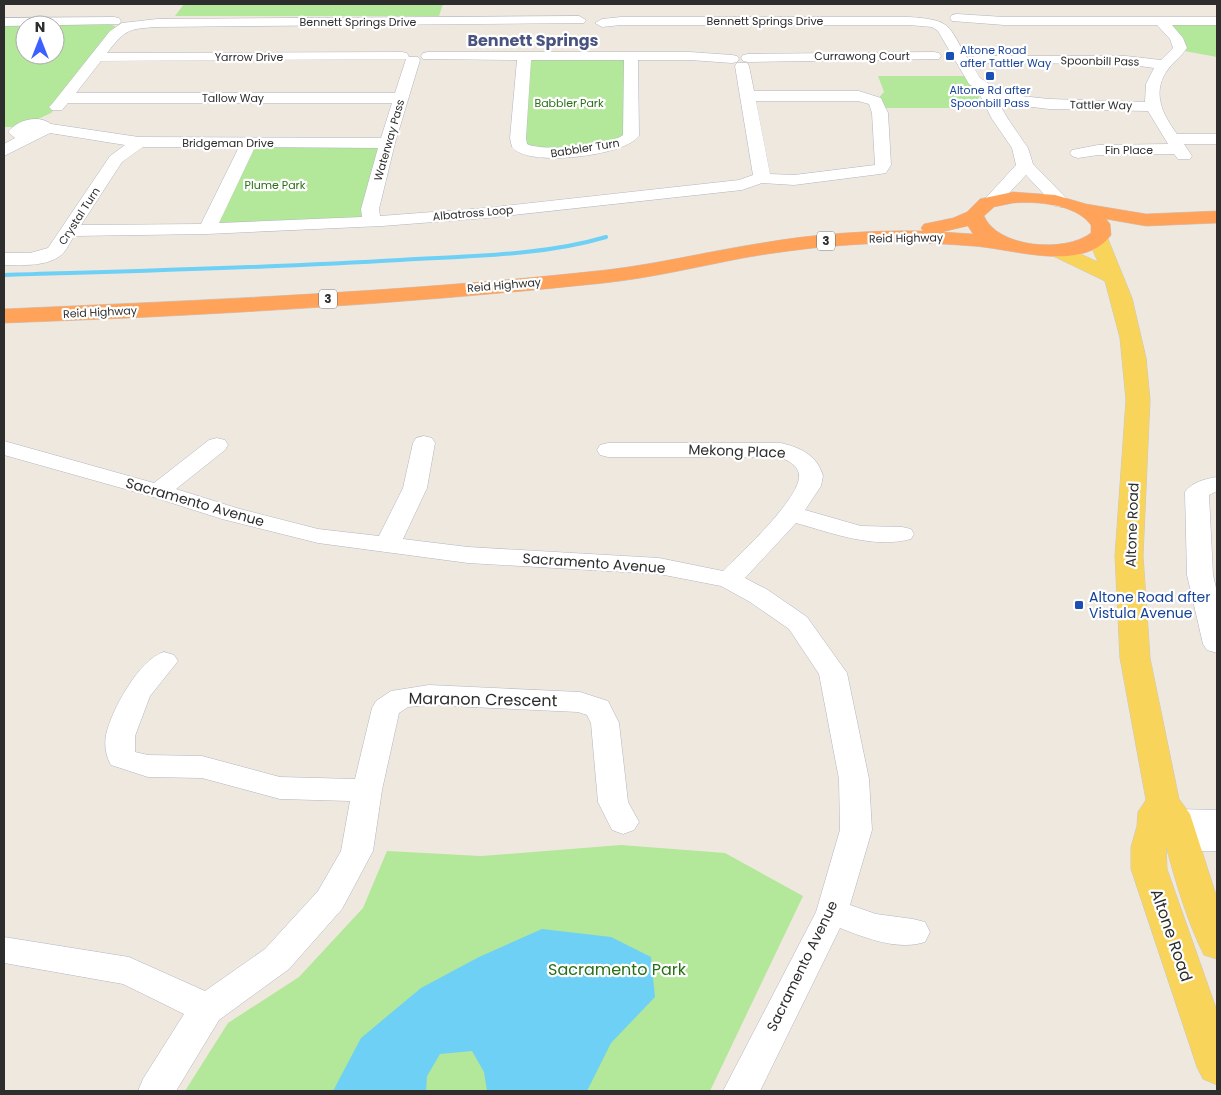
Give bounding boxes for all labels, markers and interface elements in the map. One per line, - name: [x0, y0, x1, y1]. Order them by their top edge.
- street label: Bennett Springs Drive: [707, 13, 824, 29]
- street label: Bennett Springs Drive: [300, 14, 417, 30]
- north arrow: [15, 15, 65, 65]
- text: N: [35, 17, 45, 37]
- district label: Bennett Springs: [467, 29, 599, 52]
- place label: Altone Road after Tattler Way: [960, 42, 1052, 71]
- street label: Currawong Court: [814, 48, 910, 64]
- street label: Yarrow Drive: [215, 49, 283, 65]
- marker: Altone Road after Tattler Way: [944, 50, 956, 62]
- street label: Spoonbill Pass: [1060, 52, 1140, 70]
- marker: Altone Rd after Spoonbill Pass: [984, 70, 996, 82]
- place label: Altone Rd after Spoonbill Pass: [949, 82, 1031, 111]
- street label: Tallow Way: [202, 90, 265, 106]
- park label: Babbler Park: [534, 95, 604, 111]
- street label: Tattler Way: [1070, 96, 1133, 114]
- street label: Waterway Pass: [370, 97, 408, 183]
- street label: Bridgeman Drive: [182, 135, 274, 151]
- street label: Babbler Turn: [549, 135, 621, 161]
- street label: Fin Place: [1105, 142, 1153, 158]
- park label: Plume Park: [245, 177, 306, 193]
- street label: Crystal Turn: [54, 184, 104, 248]
- street label: Albatross Loop: [432, 202, 514, 224]
- street label: Reid Highway: [869, 229, 944, 247]
- road number: 3: [817, 232, 835, 250]
- street label: Reid Highway: [466, 274, 542, 296]
- road number: 3: [319, 290, 337, 308]
- street label: Reid Highway: [63, 302, 138, 322]
- street label: Mekong Place: [688, 439, 786, 463]
- street label: Sacramento Avenue: [123, 473, 267, 531]
- street label: Altone Road: [1121, 482, 1143, 568]
- street label: Sacramento Avenue: [522, 548, 666, 578]
- place label: Altone Road after Vistula Avenue: [1089, 587, 1211, 623]
- marker: Altone Road after Vistula Avenue: [1073, 599, 1085, 611]
- street label: Maranon Crescent: [408, 687, 558, 712]
- street label: Altone Road: [1145, 886, 1198, 985]
- street label: Sacramento Avenue: [762, 897, 843, 1035]
- park label: Sacramento Park: [548, 958, 687, 981]

